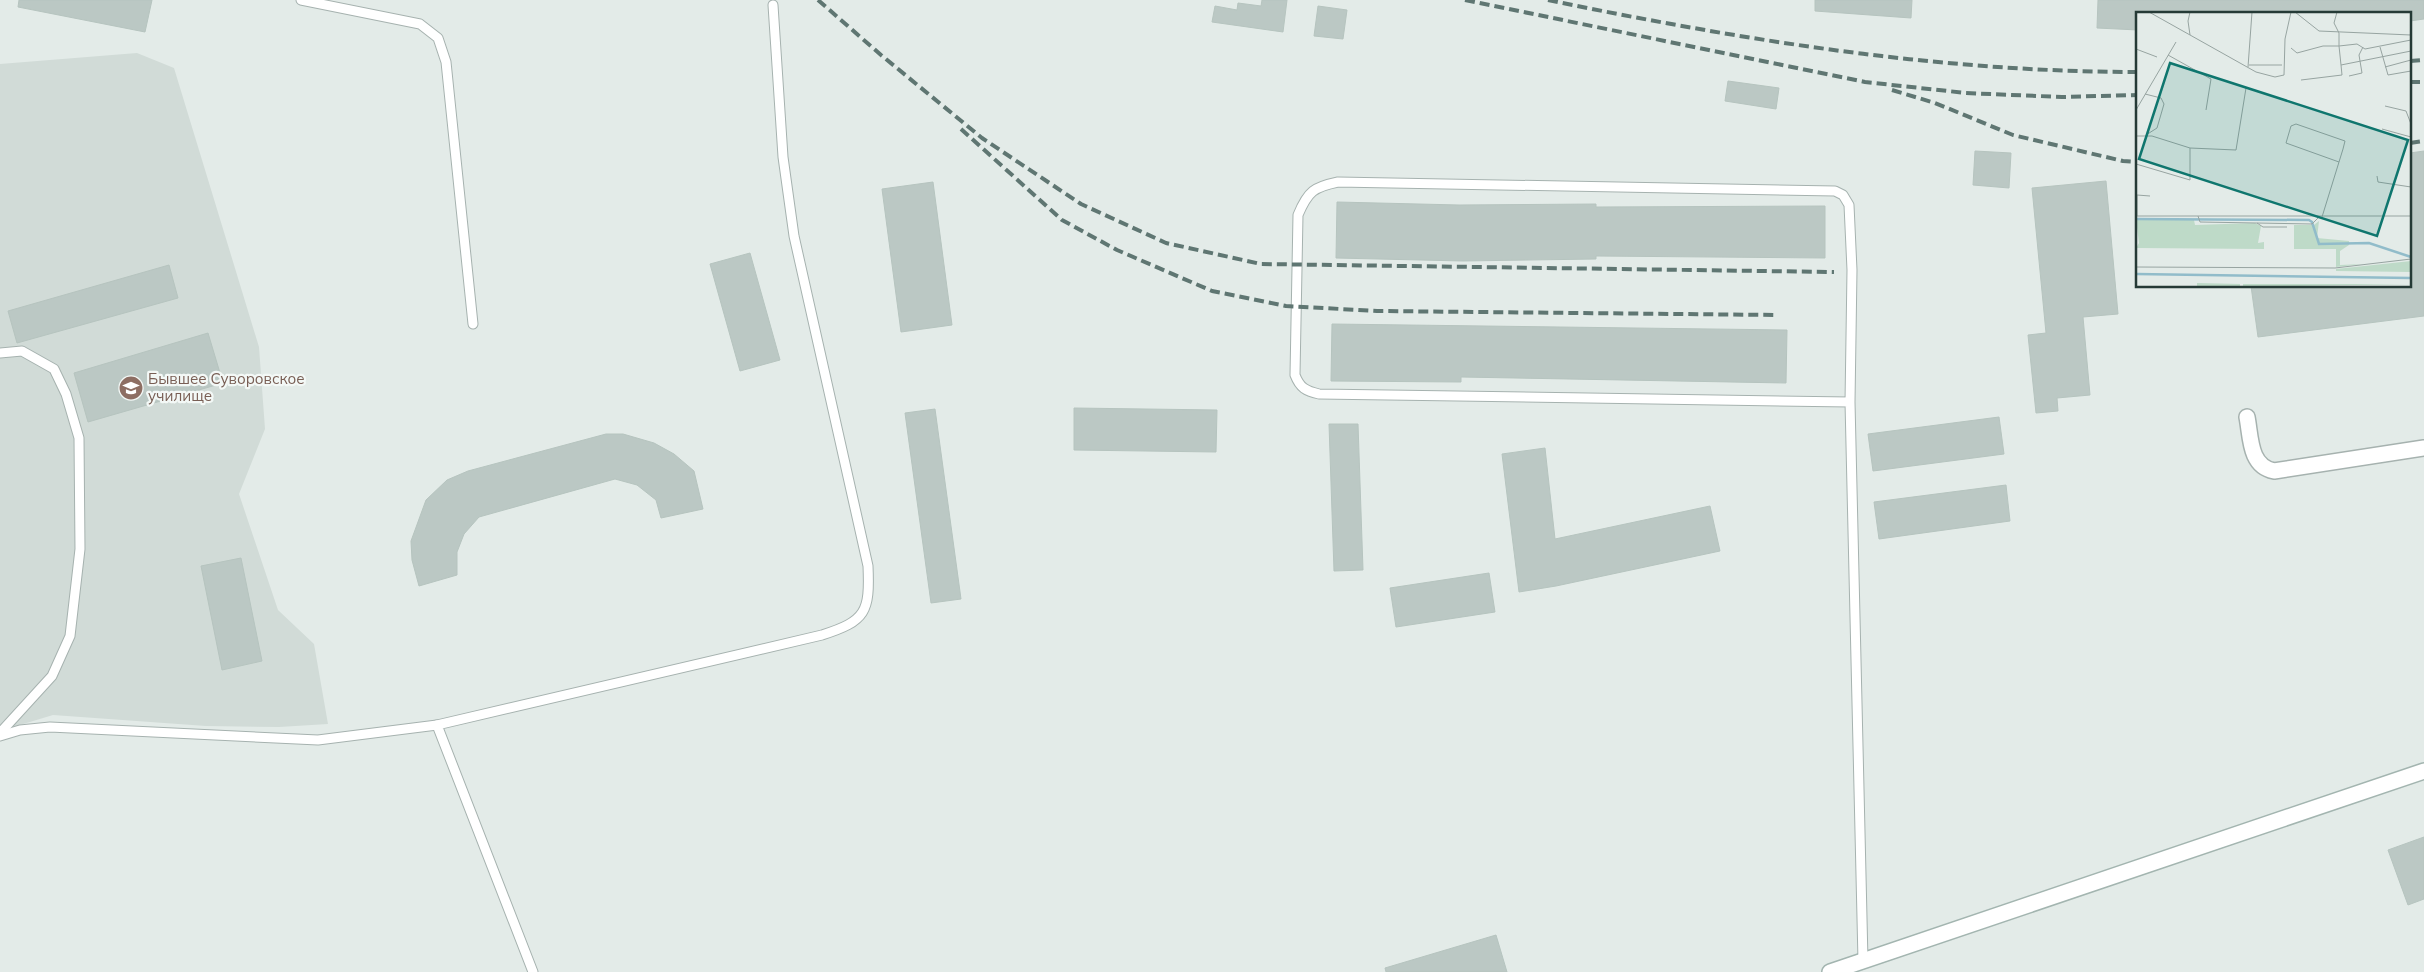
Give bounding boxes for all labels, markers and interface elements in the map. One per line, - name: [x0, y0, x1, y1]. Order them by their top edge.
- inset map: [2136, 12, 2412, 288]
- place label: Бывшее Суворовское училище: [148, 369, 305, 405]
- school or university icon: Бывшее Суворовское училище: [118, 375, 144, 401]

